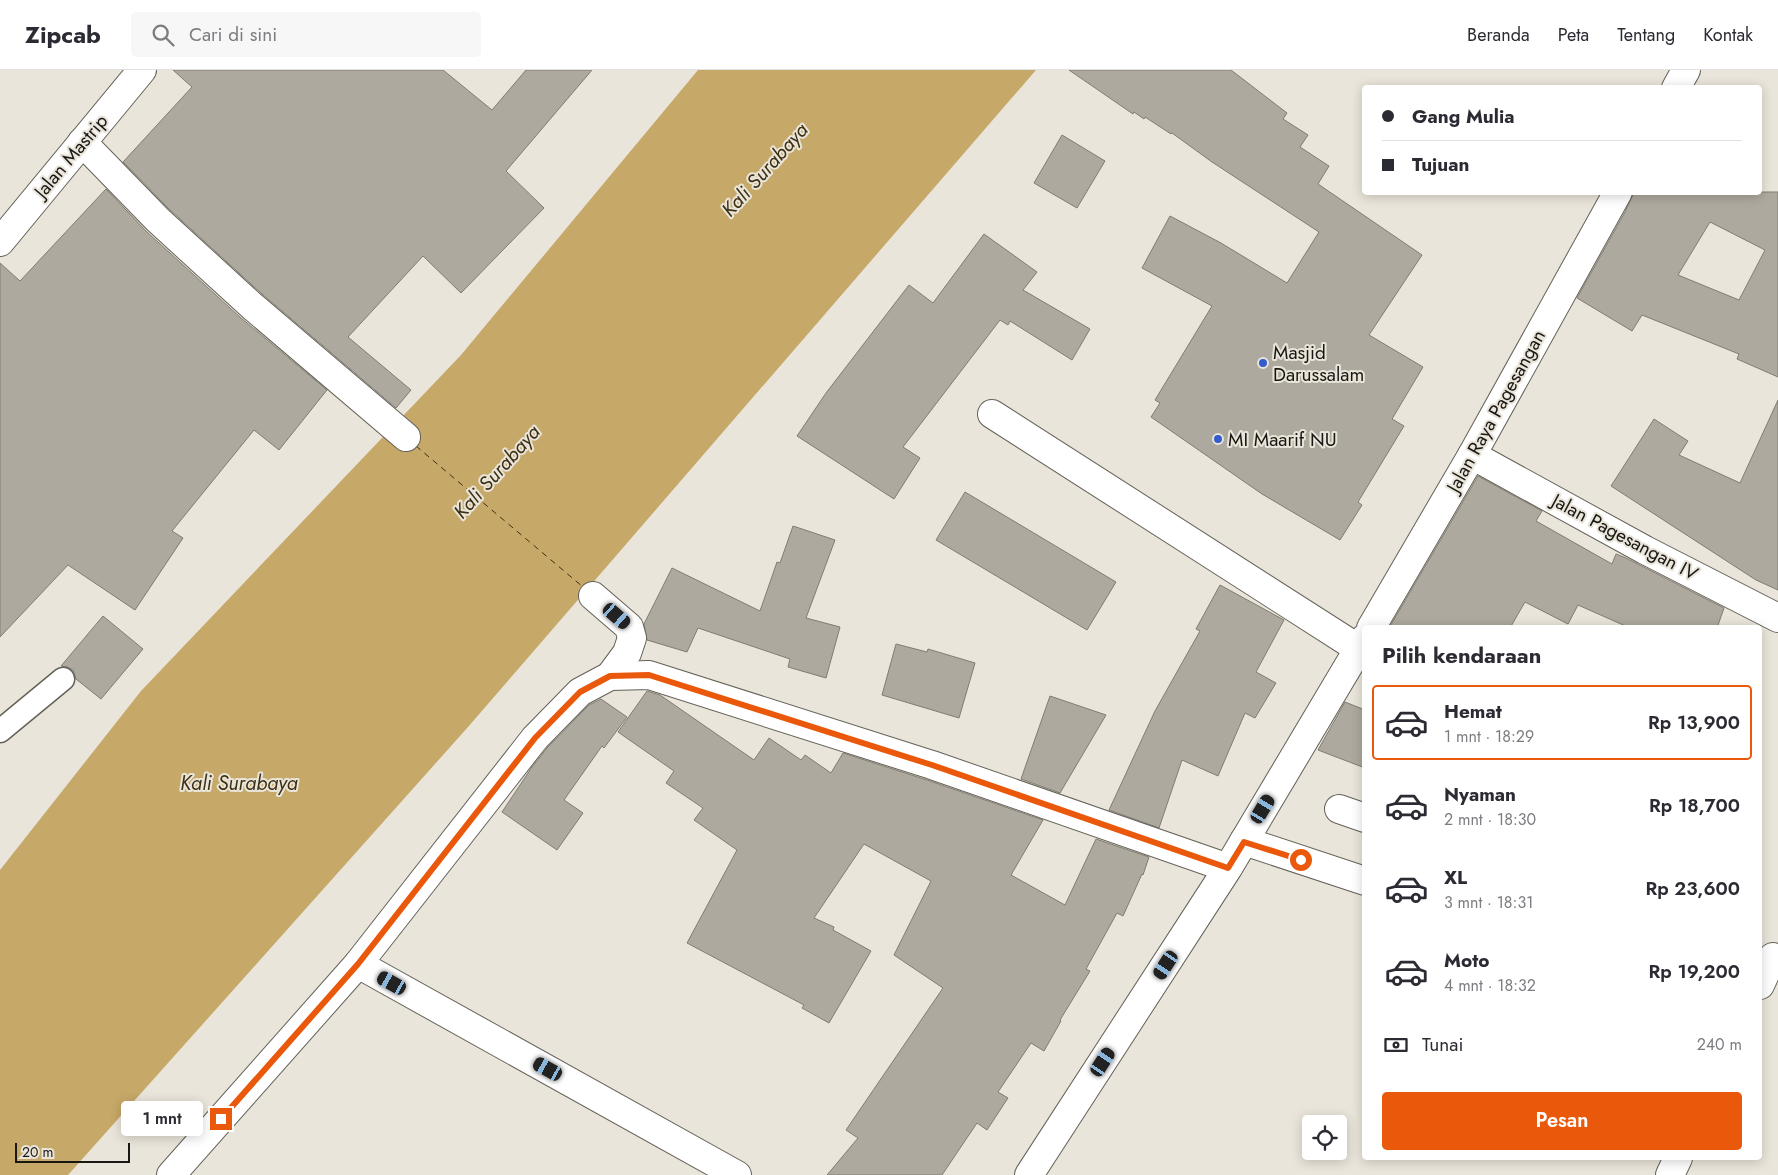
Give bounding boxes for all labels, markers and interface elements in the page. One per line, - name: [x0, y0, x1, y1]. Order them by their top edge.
- search box: [131, 12, 481, 57]
- text: Zipcab: [25, 17, 101, 52]
- icon: search: [149, 21, 177, 49]
- text: Cari di sini: [189, 21, 277, 48]
- text: Beranda: [1467, 22, 1530, 48]
- text: Peta: [1558, 22, 1589, 48]
- text: Tentang: [1617, 22, 1675, 48]
- text: Kontak: [1703, 22, 1753, 48]
- text: Gang Mulia: [1412, 103, 1514, 130]
- street label: Jalan Mastrip: [26, 108, 114, 206]
- water label: Kali Surabaya: [715, 117, 815, 223]
- text: Tujuan: [1412, 151, 1469, 178]
- street label: Jalan Raya Pagesangan: [1439, 325, 1552, 500]
- place label: Masjid Darussalam: [1273, 339, 1364, 388]
- marker: Masjid Darussalam: [1257, 357, 1269, 369]
- water label: Kali Surabaya: [447, 419, 547, 525]
- place label: MI Maarif NU: [1228, 426, 1337, 453]
- marker: MI Maarif NU: [1212, 433, 1224, 445]
- street label: Jalan Pagesangan IV: [1544, 486, 1703, 587]
- car: [600, 600, 633, 632]
- text: Pilih kendaraan: [1382, 639, 1541, 671]
- text: Hemat: [1444, 698, 1502, 725]
- icon: car: [1384, 700, 1429, 745]
- text: Rp 13,900: [1648, 709, 1740, 736]
- text: 1 mnt · 18:29: [1444, 725, 1534, 748]
- water label: Kali Surabaya: [180, 769, 298, 798]
- text: Nyaman: [1444, 781, 1516, 808]
- icon: car: [1384, 783, 1429, 828]
- car: [1248, 792, 1277, 826]
- text: Rp 18,700: [1649, 792, 1740, 819]
- text: 2 mnt · 18:30: [1444, 808, 1536, 831]
- route start: [1290, 849, 1312, 871]
- text: XL: [1444, 864, 1467, 891]
- icon: car: [1384, 866, 1429, 911]
- text: Rp 23,600: [1645, 875, 1740, 902]
- text: 3 mnt · 18:31: [1444, 891, 1533, 914]
- text: Moto: [1444, 947, 1489, 974]
- car: [1151, 948, 1180, 982]
- icon: car: [1384, 949, 1429, 994]
- text: Rp 19,200: [1648, 958, 1740, 985]
- car: [375, 969, 408, 997]
- text: 4 mnt · 18:32: [1444, 974, 1536, 997]
- icon: cash: [1382, 1031, 1410, 1059]
- text: Tunai: [1422, 1031, 1463, 1058]
- text: 240 m: [1697, 1033, 1742, 1056]
- car: [1088, 1045, 1117, 1079]
- car: [531, 1055, 564, 1083]
- button: Pesan: [1382, 1092, 1742, 1150]
- callout: 1 mnt: [121, 1102, 204, 1136]
- text: 1 mnt: [142, 1107, 182, 1130]
- route end: [210, 1108, 232, 1130]
- map controls: [1302, 1115, 1347, 1160]
- button: locate: [1302, 1115, 1347, 1160]
- scale bar: [15, 1140, 130, 1163]
- text: 20 m: [22, 1142, 54, 1162]

